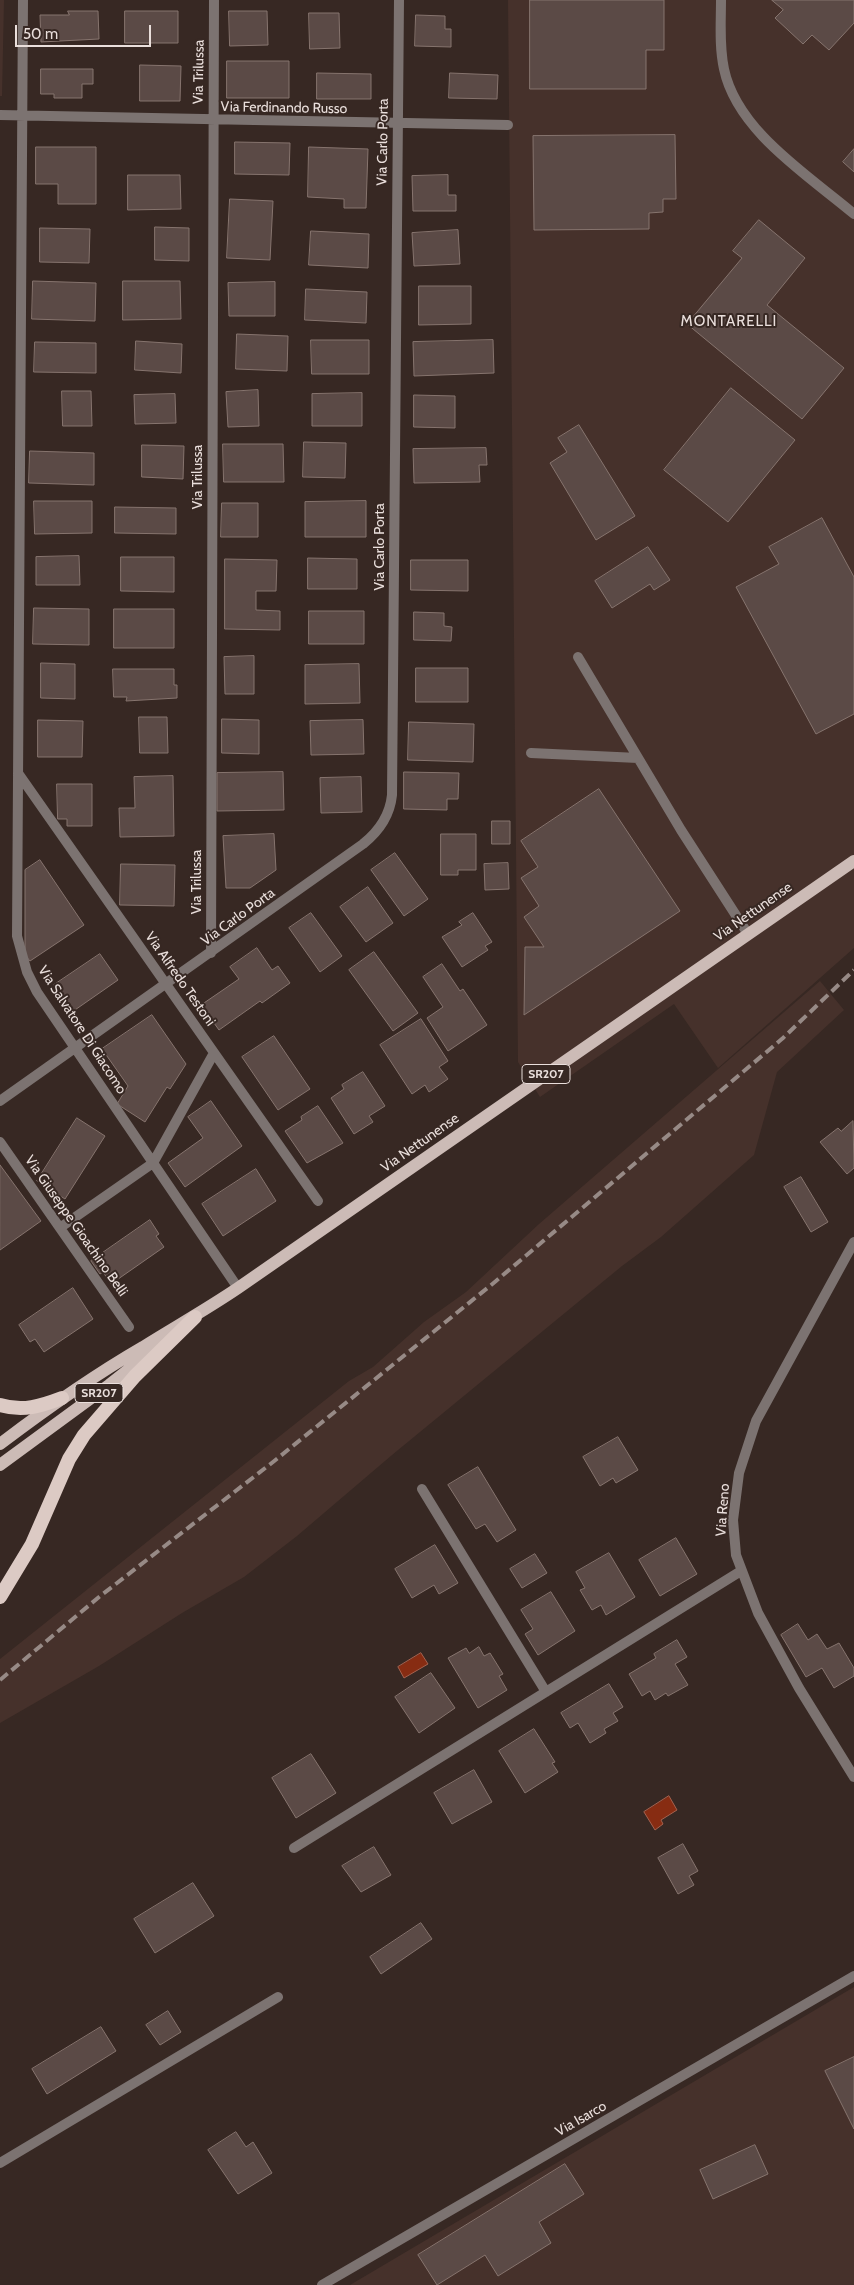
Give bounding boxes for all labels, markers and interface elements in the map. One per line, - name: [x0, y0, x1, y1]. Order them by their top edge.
- scale bar: [18, 15, 154, 47]
- text: 50 m: [23, 25, 58, 43]
- street label: Via Trilussa: [190, 40, 208, 104]
- street label: Via Ferdinando Russo: [220, 98, 348, 118]
- street label: Via Carlo Porta: [374, 98, 392, 186]
- district label: MONTARELLI: [679, 313, 779, 331]
- street label: Via Trilussa: [190, 445, 206, 509]
- street label: Via Carlo Porta: [372, 503, 388, 591]
- street label: Via Trilussa: [189, 850, 205, 914]
- street label: Via Nettunense: [711, 879, 795, 945]
- street label: Via Carlo Porta: [198, 885, 278, 949]
- street label: Via Alfredo Testoni: [141, 929, 219, 1029]
- street label: Via Salvatore Di Giacomo: [34, 963, 130, 1097]
- road number: SR207: [522, 1064, 570, 1084]
- street label: Via Nettunense: [378, 1110, 462, 1176]
- street label: Via Giuseppe Gioachino Belli: [21, 1152, 131, 1300]
- road number: SR207: [75, 1384, 123, 1402]
- street label: Via Reno: [713, 1483, 733, 1537]
- street label: Via Isarco: [552, 2098, 610, 2140]

